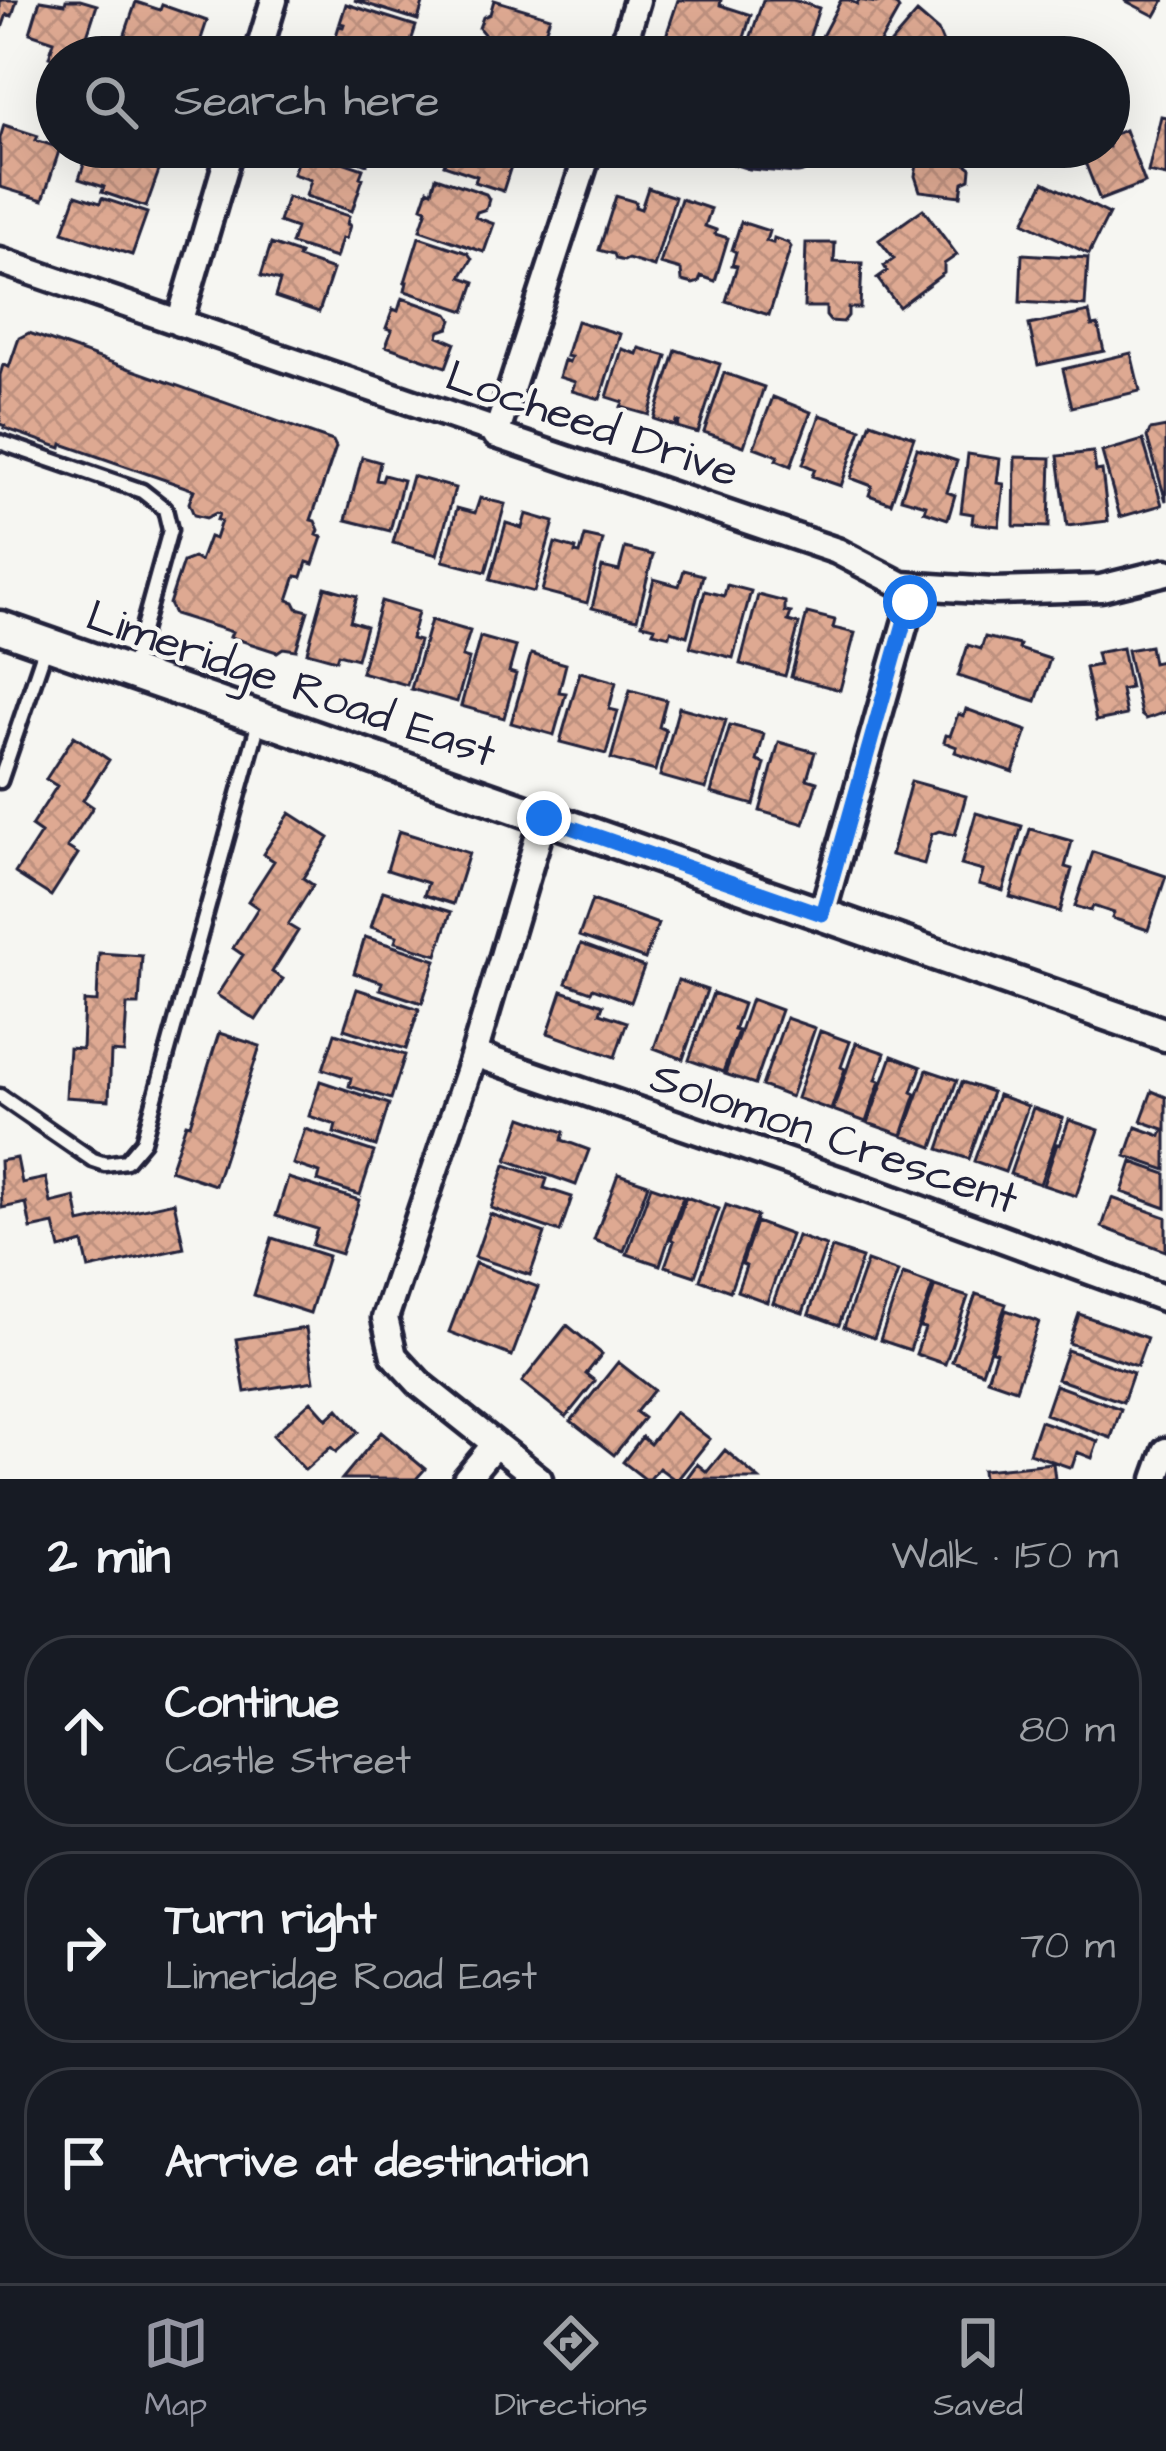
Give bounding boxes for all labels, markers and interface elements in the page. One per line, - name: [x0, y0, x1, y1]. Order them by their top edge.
- search box: [36, 36, 1130, 168]
- icon: search: [78, 69, 144, 135]
- text: Search here: [174, 71, 440, 133]
- street label: Locheed Drive: [437, 346, 747, 504]
- route start: [883, 575, 937, 629]
- street label: Limeridge Road East: [78, 586, 504, 784]
- route end: [517, 791, 571, 845]
- street label: Solomon Crescent: [642, 1047, 1026, 1231]
- text: 2 min: [48, 1522, 171, 1593]
- text: Walk · 150 m: [892, 1530, 1118, 1584]
- text: Continue: [165, 1673, 339, 1735]
- icon: ahead: [51, 1698, 117, 1764]
- text: 80 m: [1019, 1704, 1115, 1758]
- text: Castle Street: [165, 1735, 411, 1789]
- text: Turn right: [165, 1889, 377, 1951]
- icon: right: [51, 1914, 117, 1980]
- text: 70 m: [1020, 1920, 1115, 1974]
- text: Limeridge Road East: [165, 1951, 537, 2005]
- icon: arrive: [51, 2130, 117, 2196]
- text: Arrive at destination: [165, 2132, 588, 2194]
- tab: Map: [143, 2310, 209, 2428]
- tab: Directions: [494, 2310, 648, 2428]
- tab: Saved: [933, 2310, 1023, 2428]

